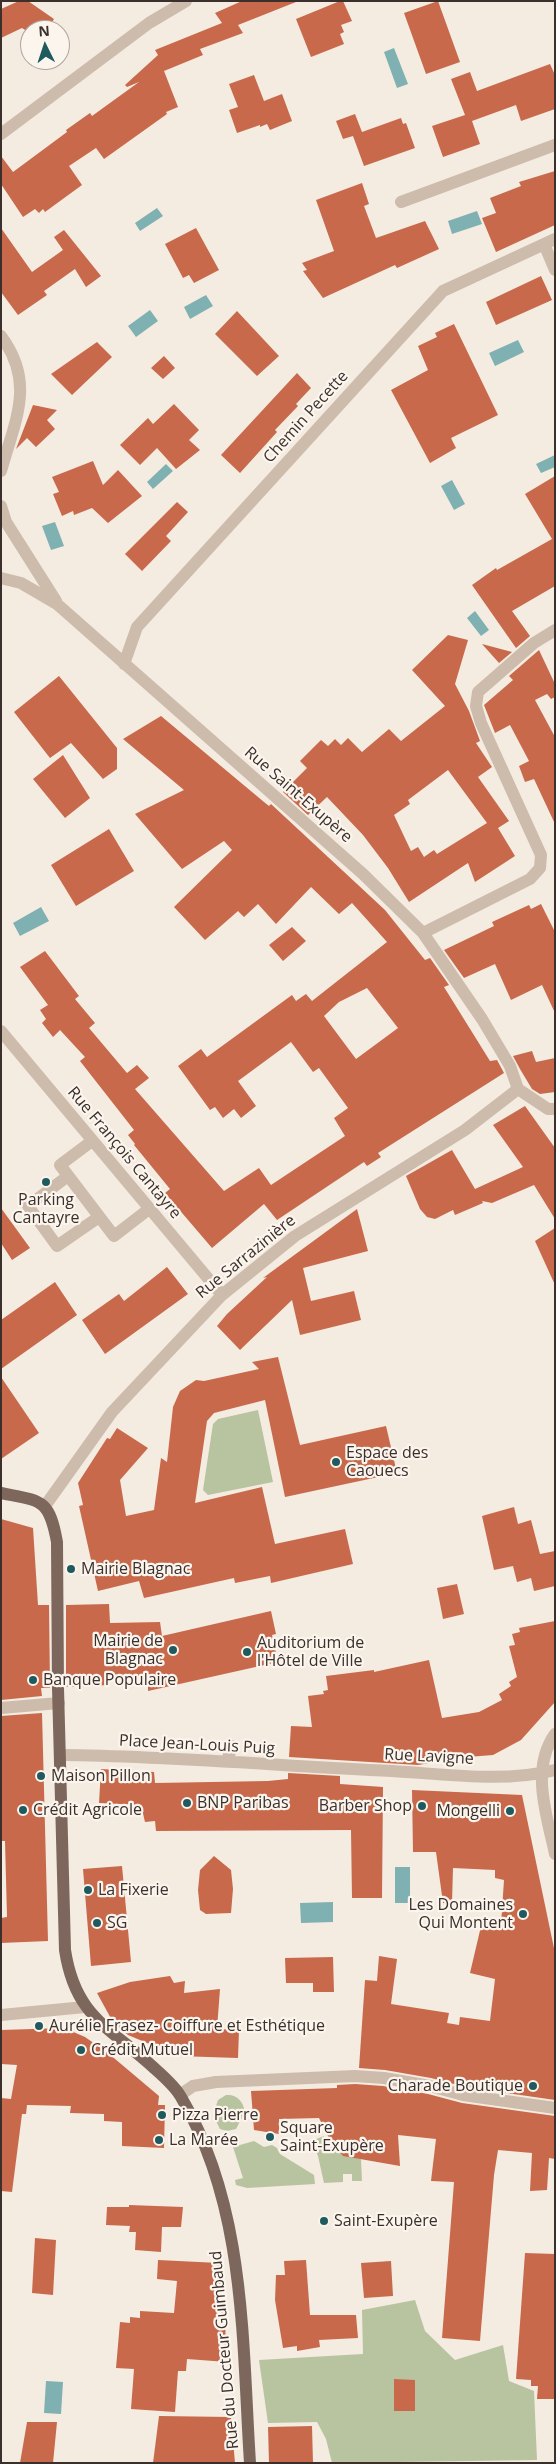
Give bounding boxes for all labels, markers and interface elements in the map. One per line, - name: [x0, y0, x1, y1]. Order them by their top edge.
- north arrow: [20, 20, 70, 70]
- text: N: [38, 21, 50, 40]
- street label: Chemin Pecette: [260, 367, 352, 467]
- street label: Rue Saint-Exupère: [240, 743, 356, 847]
- street label: Rue François Cantayre: [63, 1083, 185, 1223]
- marker: Parking Cantayre: [40, 1176, 52, 1188]
- place label: Parking Cantayre: [13, 1190, 79, 1228]
- street label: Rue Sarrazinière: [192, 1211, 300, 1303]
- place label: Espace des Caouecs: [346, 1443, 428, 1481]
- marker: Espace des Caouecs: [330, 1456, 342, 1468]
- place label: Mairie Blagnac: [81, 1559, 190, 1579]
- marker: Mairie Blagnac: [65, 1563, 77, 1575]
- place label: Mairie de Blagnac: [93, 1631, 163, 1669]
- place label: Auditorium de l'Hôtel de Ville: [257, 1633, 364, 1671]
- marker: Mairie de Blagnac: [167, 1644, 179, 1656]
- marker: Auditorium de l'Hôtel de Ville: [241, 1646, 253, 1658]
- place label: Banque Populaire: [43, 1670, 176, 1690]
- marker: Banque Populaire: [27, 1674, 39, 1686]
- street label: Place Jean-Louis Puig: [118, 1731, 276, 1759]
- street label: Rue Lavigne: [384, 1745, 474, 1769]
- place label: Maison Pillon: [51, 1766, 151, 1786]
- marker: Maison Pillon: [35, 1770, 47, 1782]
- place label: BNP Paribas: [197, 1793, 289, 1813]
- place label: Barber Shop: [319, 1796, 412, 1816]
- marker: BNP Paribas: [181, 1797, 193, 1809]
- place label: Crédit Agricole: [33, 1800, 142, 1820]
- marker: Barber Shop: [416, 1800, 428, 1812]
- place label: Mongelli: [436, 1801, 500, 1821]
- marker: Crédit Agricole: [17, 1804, 29, 1816]
- marker: Mongelli: [504, 1805, 516, 1817]
- place label: La Fixerie: [98, 1880, 169, 1900]
- marker: La Fixerie: [82, 1884, 94, 1896]
- place label: Les Domaines Qui Montent: [408, 1895, 513, 1933]
- marker: Les Domaines Qui Montent: [517, 1908, 529, 1920]
- place label: SG: [107, 1913, 127, 1933]
- marker: SG: [91, 1917, 103, 1929]
- place label: Aurélie Frasez- Coiffure et Esthétique: [49, 2016, 325, 2036]
- marker: Aurélie Frasez- Coiffure et Esthétique: [33, 2020, 45, 2032]
- place label: Crédit Mutuel: [91, 2040, 193, 2060]
- marker: Crédit Mutuel: [75, 2044, 87, 2056]
- place label: Charade Boutique: [388, 2076, 523, 2096]
- marker: Charade Boutique: [527, 2080, 539, 2092]
- place label: Pizza Pierre: [172, 2105, 258, 2125]
- marker: Pizza Pierre: [156, 2109, 168, 2121]
- place label: Square Saint-Exupère: [280, 2118, 384, 2156]
- place label: La Marée: [169, 2130, 238, 2150]
- marker: Square Saint-Exupère: [264, 2131, 276, 2143]
- marker: La Marée: [153, 2134, 165, 2146]
- place label: Saint-Exupère: [334, 2211, 438, 2231]
- marker: Saint-Exupère: [318, 2215, 330, 2227]
- street label: Rue du Docteur Guimbaud: [207, 2250, 243, 2450]

